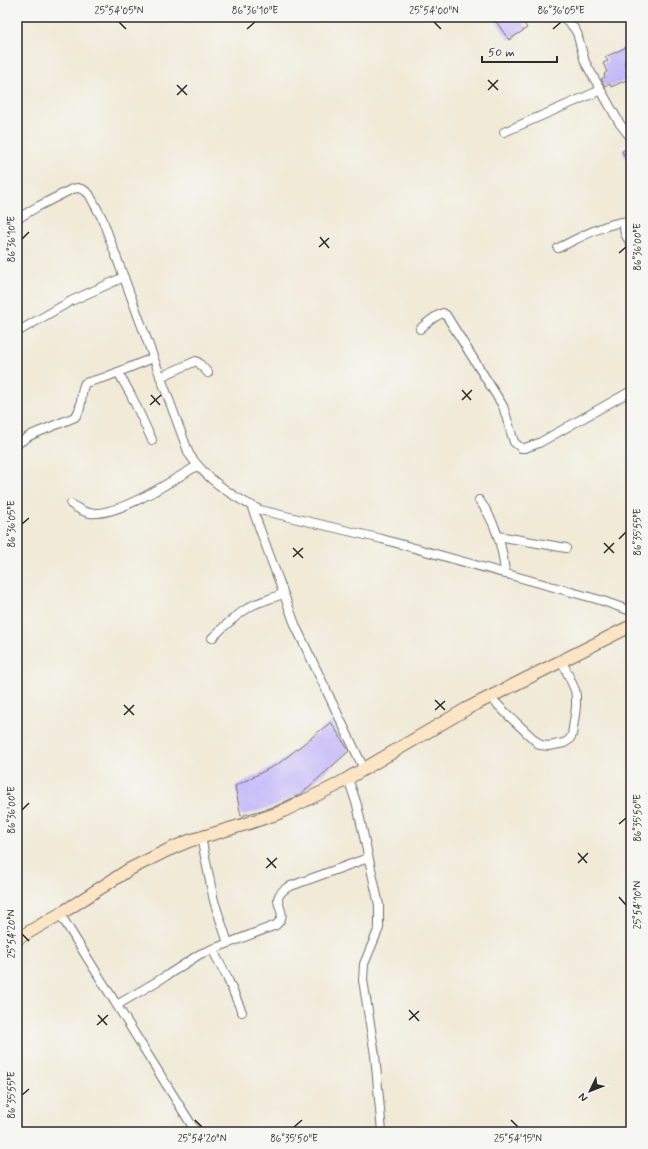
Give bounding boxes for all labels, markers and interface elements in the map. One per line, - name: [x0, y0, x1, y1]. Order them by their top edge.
- text: 25°54'05"N: [94, 4, 144, 18]
- text: 86°36'10"E: [232, 4, 278, 18]
- text: 25°54'00"N: [409, 4, 459, 18]
- text: 86°36'05"E: [537, 4, 585, 18]
- scale bar: [482, 38, 557, 64]
- text: 50 m: [488, 45, 515, 61]
- text: 86°36'10"E: [5, 216, 19, 262]
- text: 86°36'00"E: [631, 223, 645, 271]
- text: 86°36'05"E: [5, 500, 19, 548]
- text: 86°35'55"E: [631, 508, 645, 556]
- text: 86°36'00"E: [5, 786, 19, 834]
- text: 86°35'50"E: [631, 794, 645, 842]
- text: 25°54'10"N: [631, 881, 645, 929]
- text: 25°54'20"N: [5, 909, 19, 958]
- text: 86°35'55"E: [5, 1071, 19, 1119]
- north arrow: [570, 1071, 610, 1111]
- text: N: [576, 1090, 591, 1105]
- text: 25°54'20"N: [178, 1132, 227, 1146]
- text: 86°35'50"E: [270, 1132, 318, 1146]
- text: 25°54'15"N: [494, 1132, 542, 1146]

